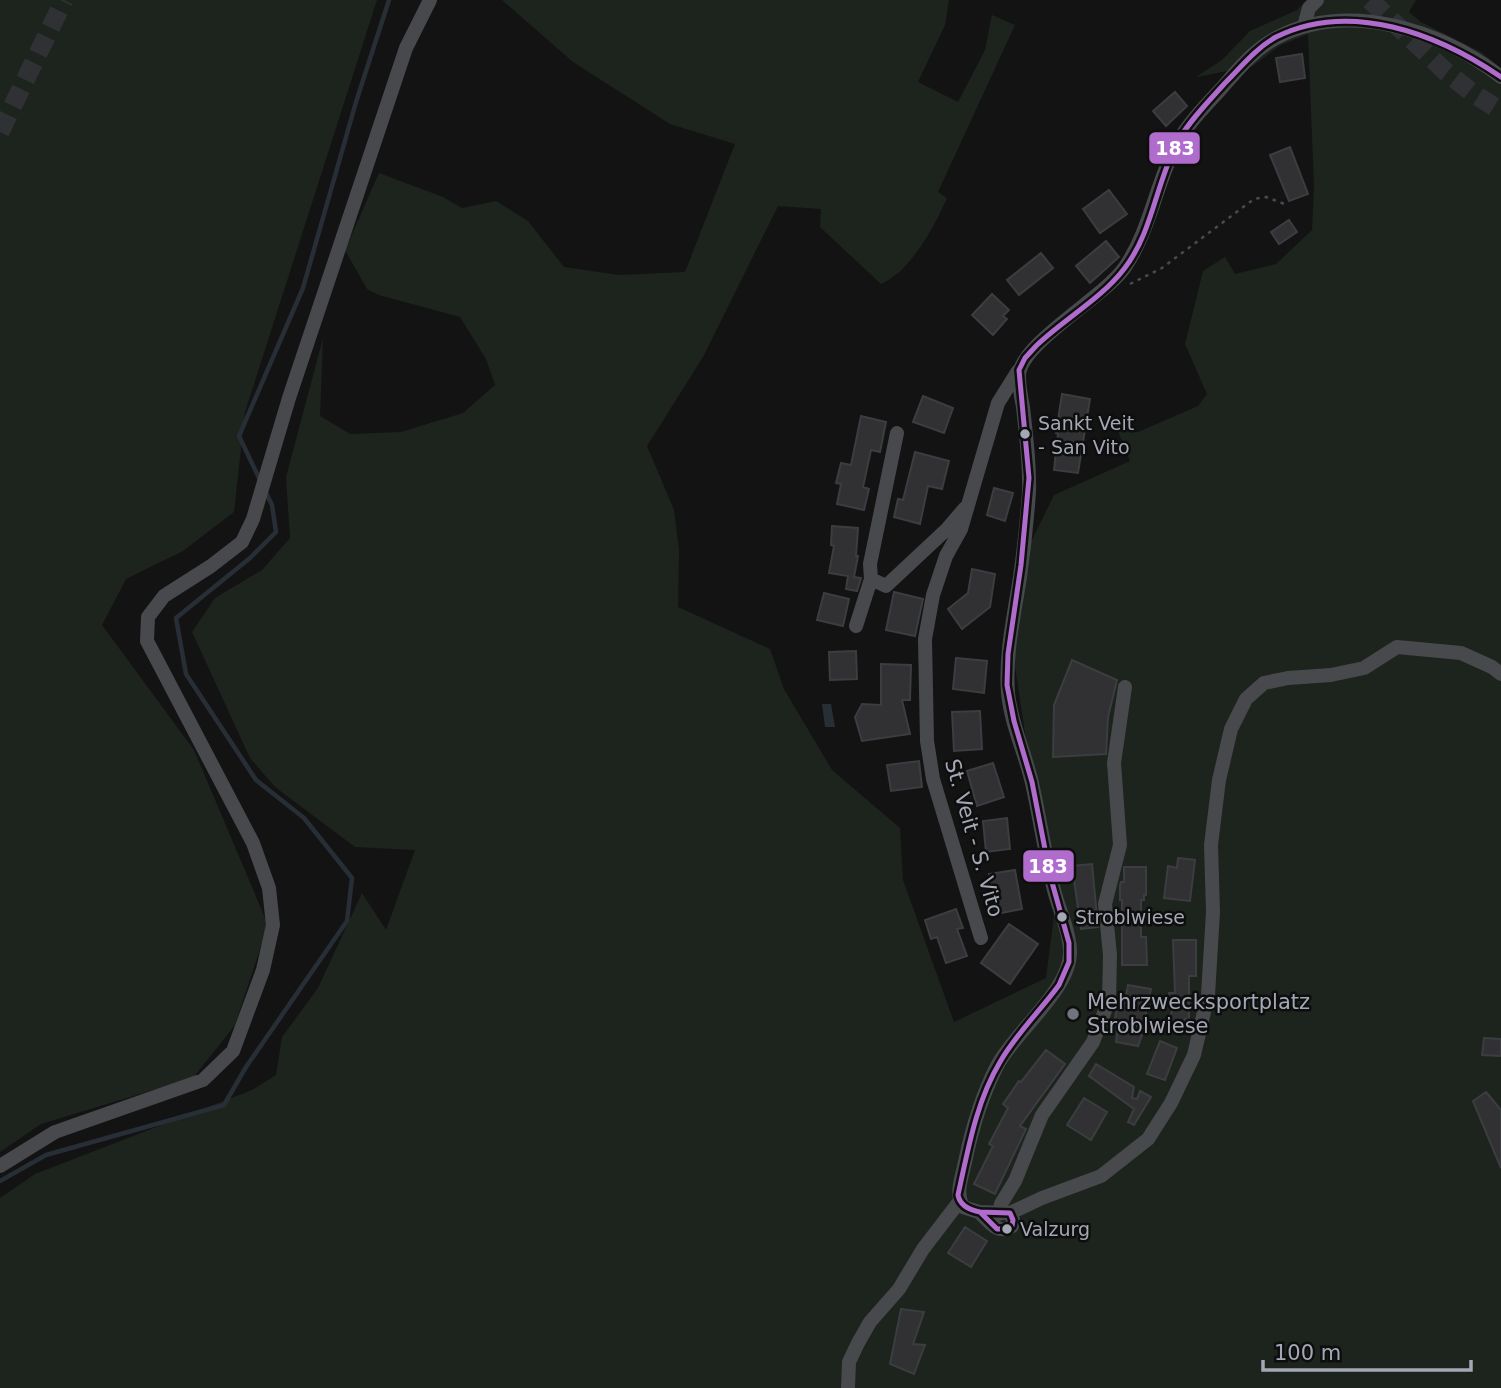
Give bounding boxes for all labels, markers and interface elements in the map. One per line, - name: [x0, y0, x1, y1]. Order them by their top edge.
- line badge: 183: [1148, 131, 1201, 165]
- text: 183: [1155, 137, 1195, 159]
- place label: Sankt Veit - San Vito: [1038, 412, 1134, 458]
- marker: Sankt Veit - San Vito: [1018, 427, 1032, 441]
- street label: St. Veit - S. Vito: [940, 756, 1008, 920]
- line badge: 183: [1022, 849, 1075, 883]
- text: 183: [1028, 855, 1068, 877]
- place label: Stroblwiese: [1075, 906, 1185, 928]
- marker: Stroblwiese: [1055, 910, 1069, 924]
- place label: Mehrzwecksportplatz Stroblwiese: [1087, 990, 1310, 1038]
- marker: Mehrzwecksportplatz Stroblwiese: [1065, 1006, 1081, 1022]
- place label: Valzurg: [1020, 1218, 1090, 1240]
- marker: Valzurg: [1000, 1222, 1014, 1236]
- scale bar: [1263, 1328, 1471, 1372]
- text: 100 m: [1274, 1341, 1341, 1365]

